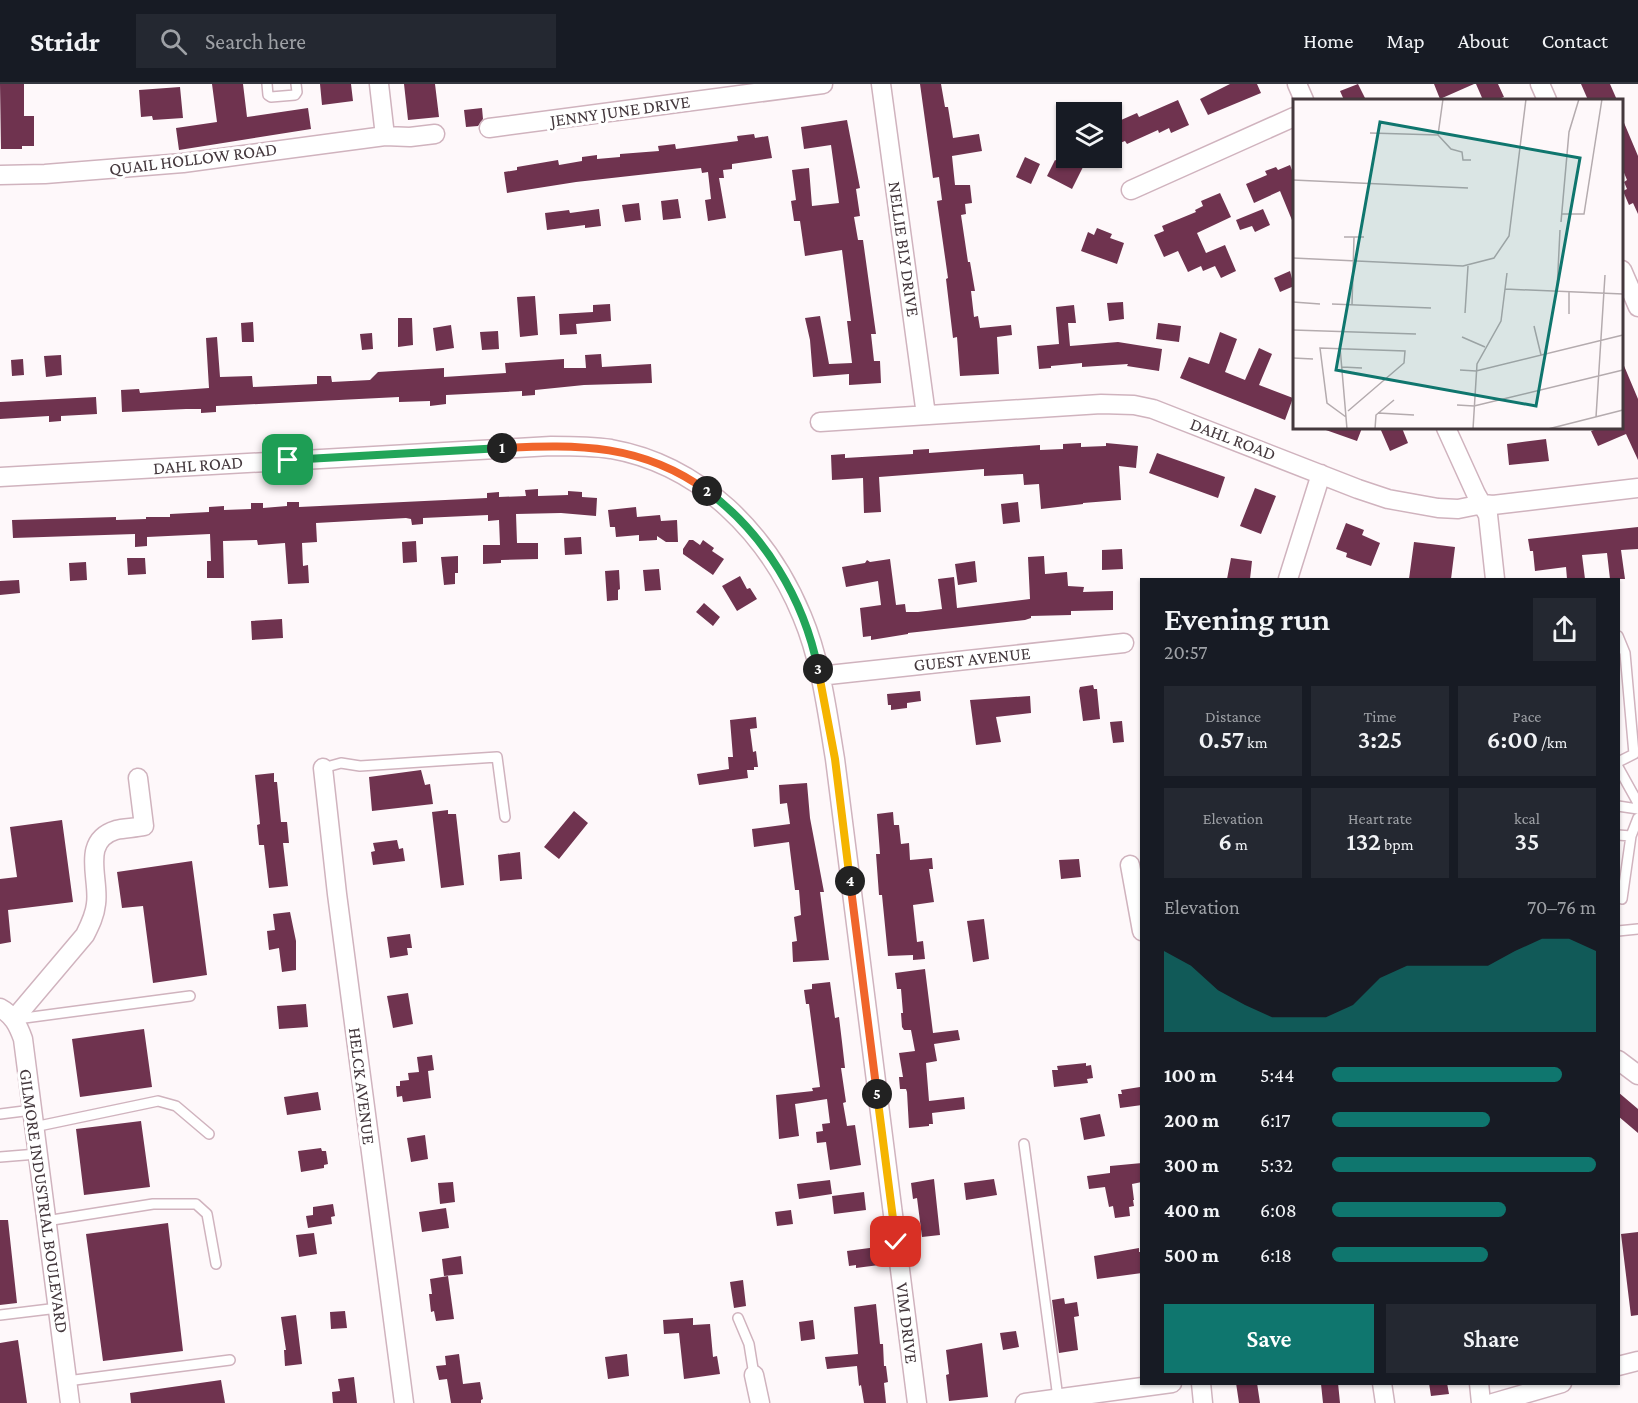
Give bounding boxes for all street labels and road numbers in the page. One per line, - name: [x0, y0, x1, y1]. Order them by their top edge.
- street label: JENNY JUNE DRIVE: [547, 91, 692, 131]
- street label: QUAIL HOLLOW ROAD: [108, 139, 278, 179]
- street label: NELLIE BLY DRIVE: [885, 180, 923, 318]
- street label: DAHL ROAD: [1187, 413, 1279, 465]
- street label: DAHL ROAD: [152, 452, 244, 478]
- street label: GUEST AVENUE: [912, 643, 1032, 675]
- street label: HELCK AVENUE: [345, 1026, 379, 1146]
- street label: GILMORE INDUSTRIAL BOULEVARD: [16, 1067, 72, 1335]
- street label: VIM DRIVE: [892, 1281, 922, 1365]

